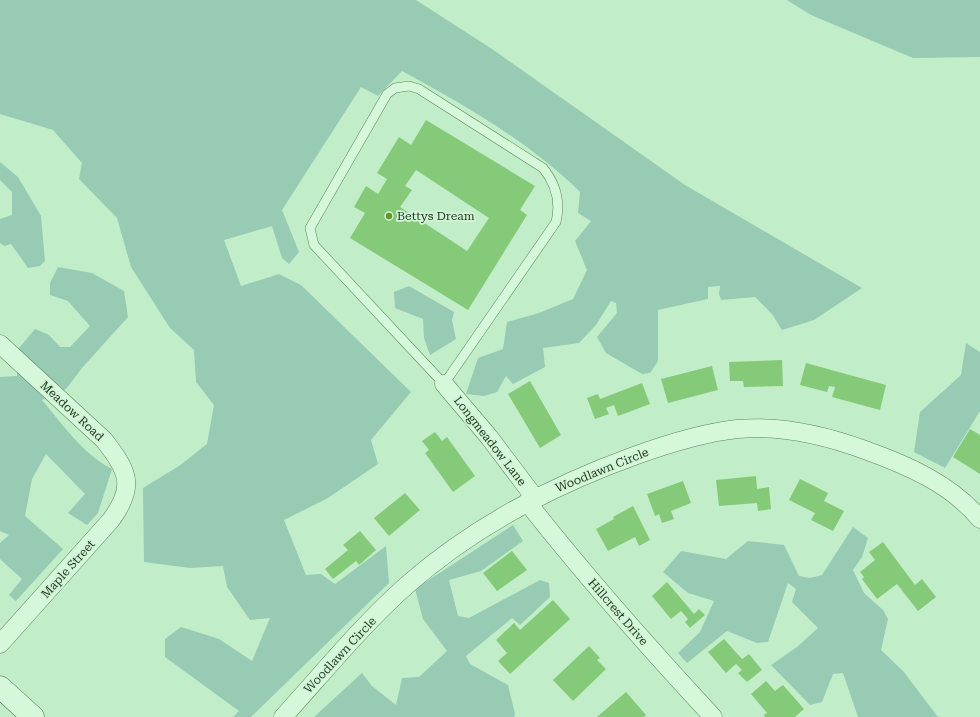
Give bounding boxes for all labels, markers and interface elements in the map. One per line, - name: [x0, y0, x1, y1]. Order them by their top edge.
- place label: Bettys Dream: [397, 209, 475, 223]
- marker: Bettys Dream: [384, 211, 394, 221]
- street label: Meadow Road: [37, 378, 107, 444]
- street label: Longmeadow Lane: [451, 394, 529, 489]
- street label: Woodlawn Circle: [553, 445, 651, 495]
- street label: Maple Street: [38, 537, 98, 601]
- street label: Hillcrest Drive: [585, 576, 651, 649]
- street label: Woodlawn Circle: [301, 614, 379, 696]

